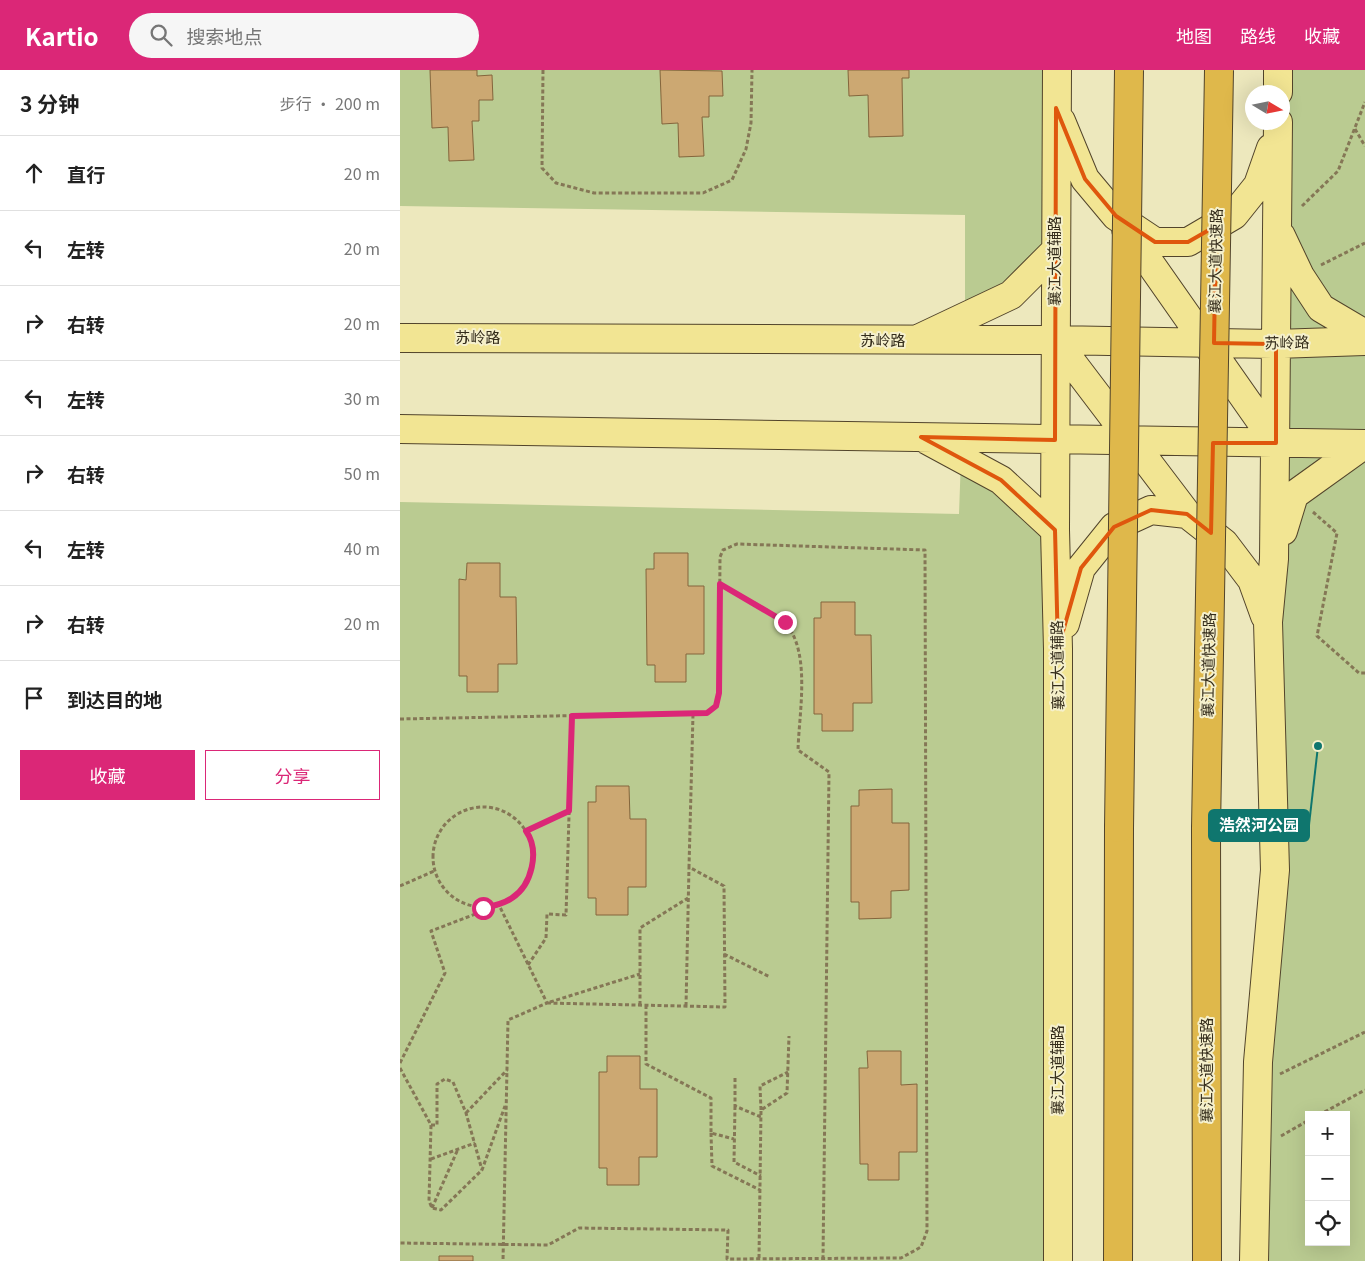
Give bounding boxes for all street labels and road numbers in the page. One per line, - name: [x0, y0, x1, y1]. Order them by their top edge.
- street label: 襄江大道快速路: [1203, 208, 1226, 314]
- street label: 襄江大道辅路: [1043, 216, 1064, 306]
- street label: 苏岭路: [455, 326, 501, 347]
- street label: 苏岭路: [860, 329, 906, 350]
- street label: 苏岭路: [1264, 331, 1310, 352]
- street label: 襄江大道快速路: [1196, 612, 1219, 718]
- street label: 襄江大道辅路: [1045, 620, 1068, 710]
- street label: 襄江大道快速路: [1195, 1017, 1216, 1123]
- street label: 襄江大道辅路: [1046, 1025, 1067, 1115]

